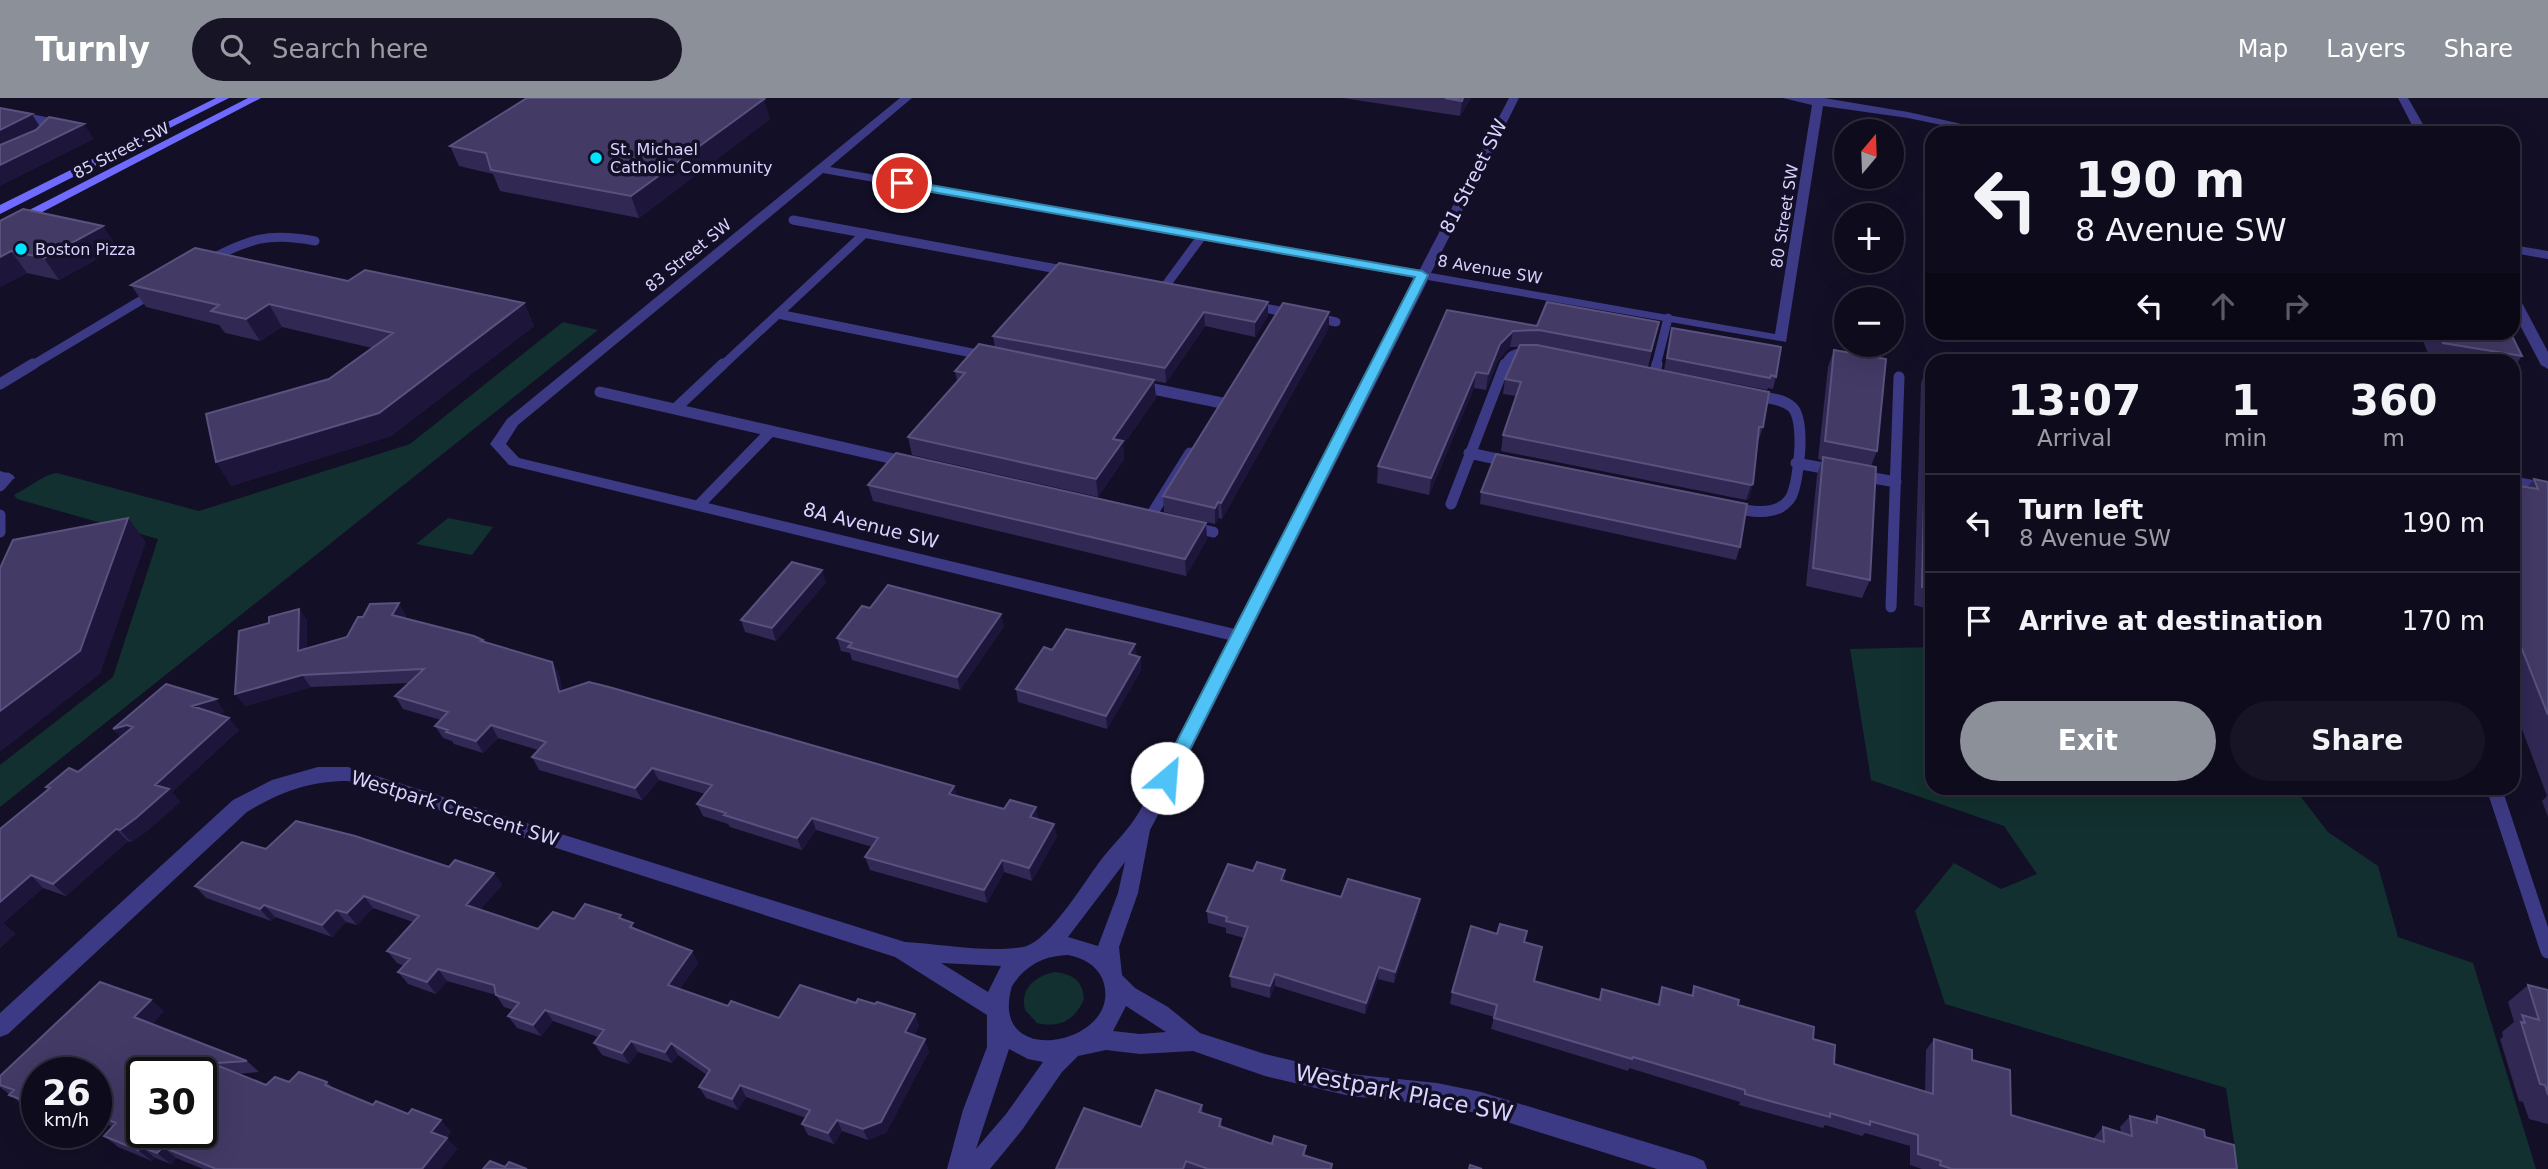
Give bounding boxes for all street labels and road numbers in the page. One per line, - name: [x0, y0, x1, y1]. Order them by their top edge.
- street label: 81 Street SW: [1435, 115, 1511, 237]
- street label: 85 Street SW: [70, 118, 173, 183]
- street label: 80 Street SW: [1767, 162, 1802, 269]
- street label: 83 Street SW: [641, 215, 735, 296]
- street label: 8 Avenue SW: [1436, 251, 1544, 288]
- street label: 8A Avenue SW: [801, 498, 941, 552]
- street label: Westpark Crescent SW: [348, 766, 562, 850]
- street label: Westpark Place SW: [1293, 1059, 1515, 1127]

